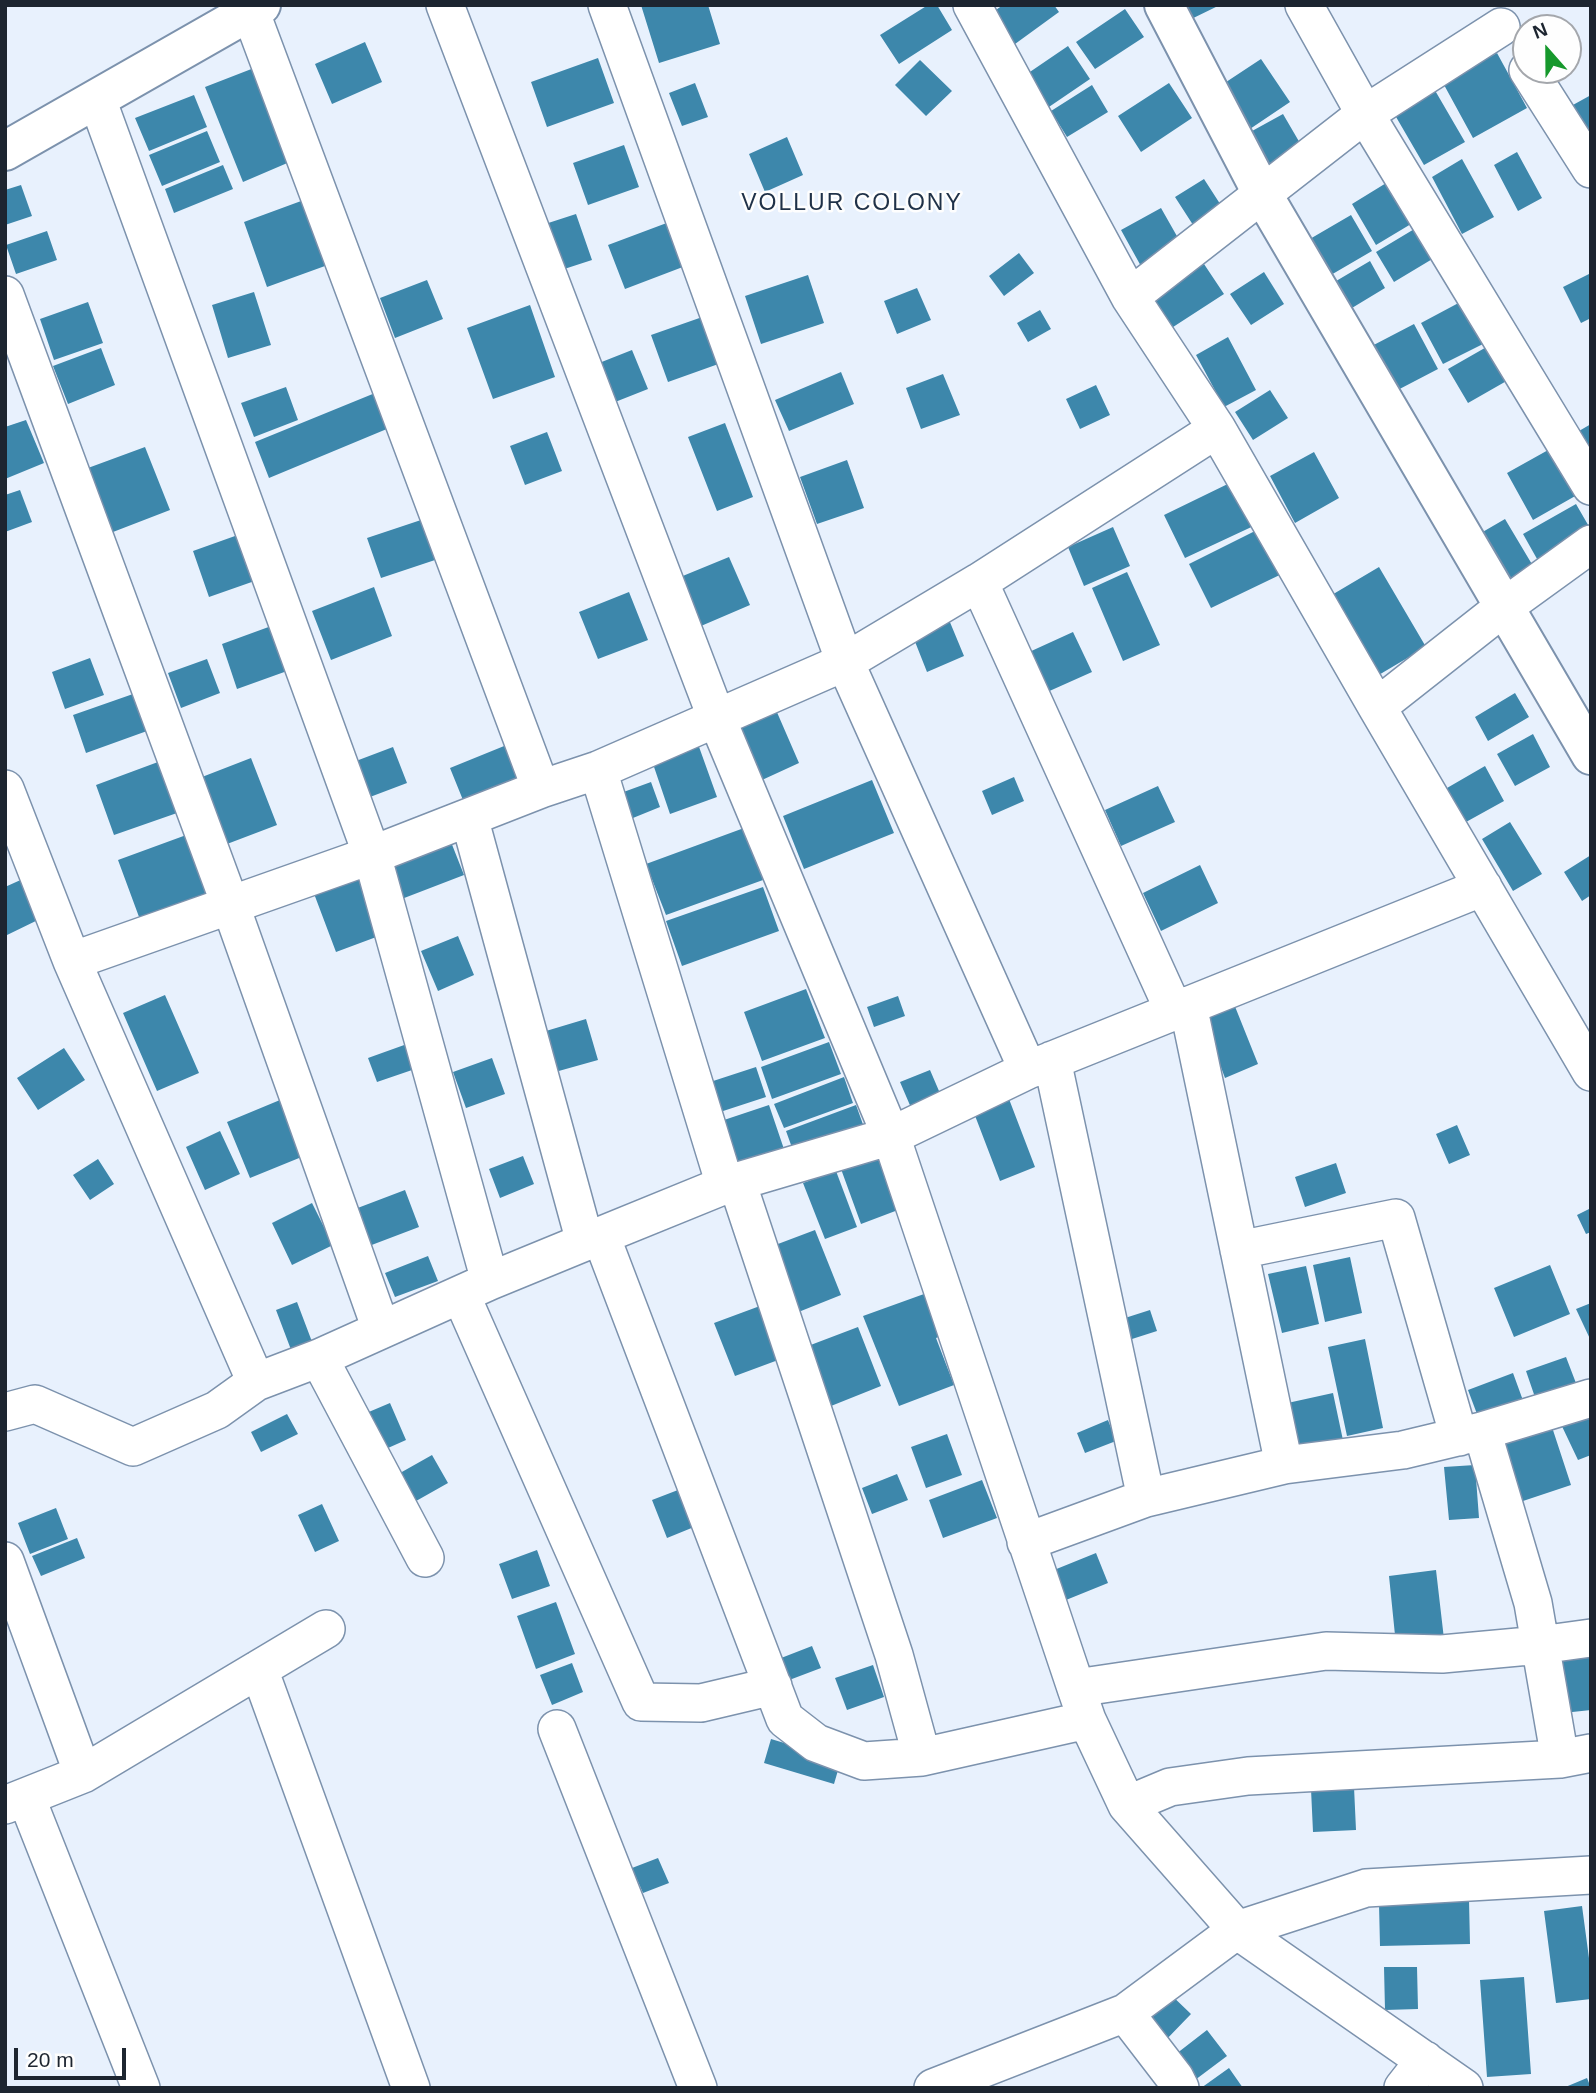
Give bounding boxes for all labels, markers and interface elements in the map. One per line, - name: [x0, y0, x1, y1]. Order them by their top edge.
- north arrow: [1512, 14, 1582, 84]
- text: N: [1530, 19, 1550, 43]
- district label: VOLLUR COLONY: [743, 190, 961, 218]
- scale bar: [18, 2034, 130, 2078]
- text: 20 m: [27, 2048, 74, 2071]

